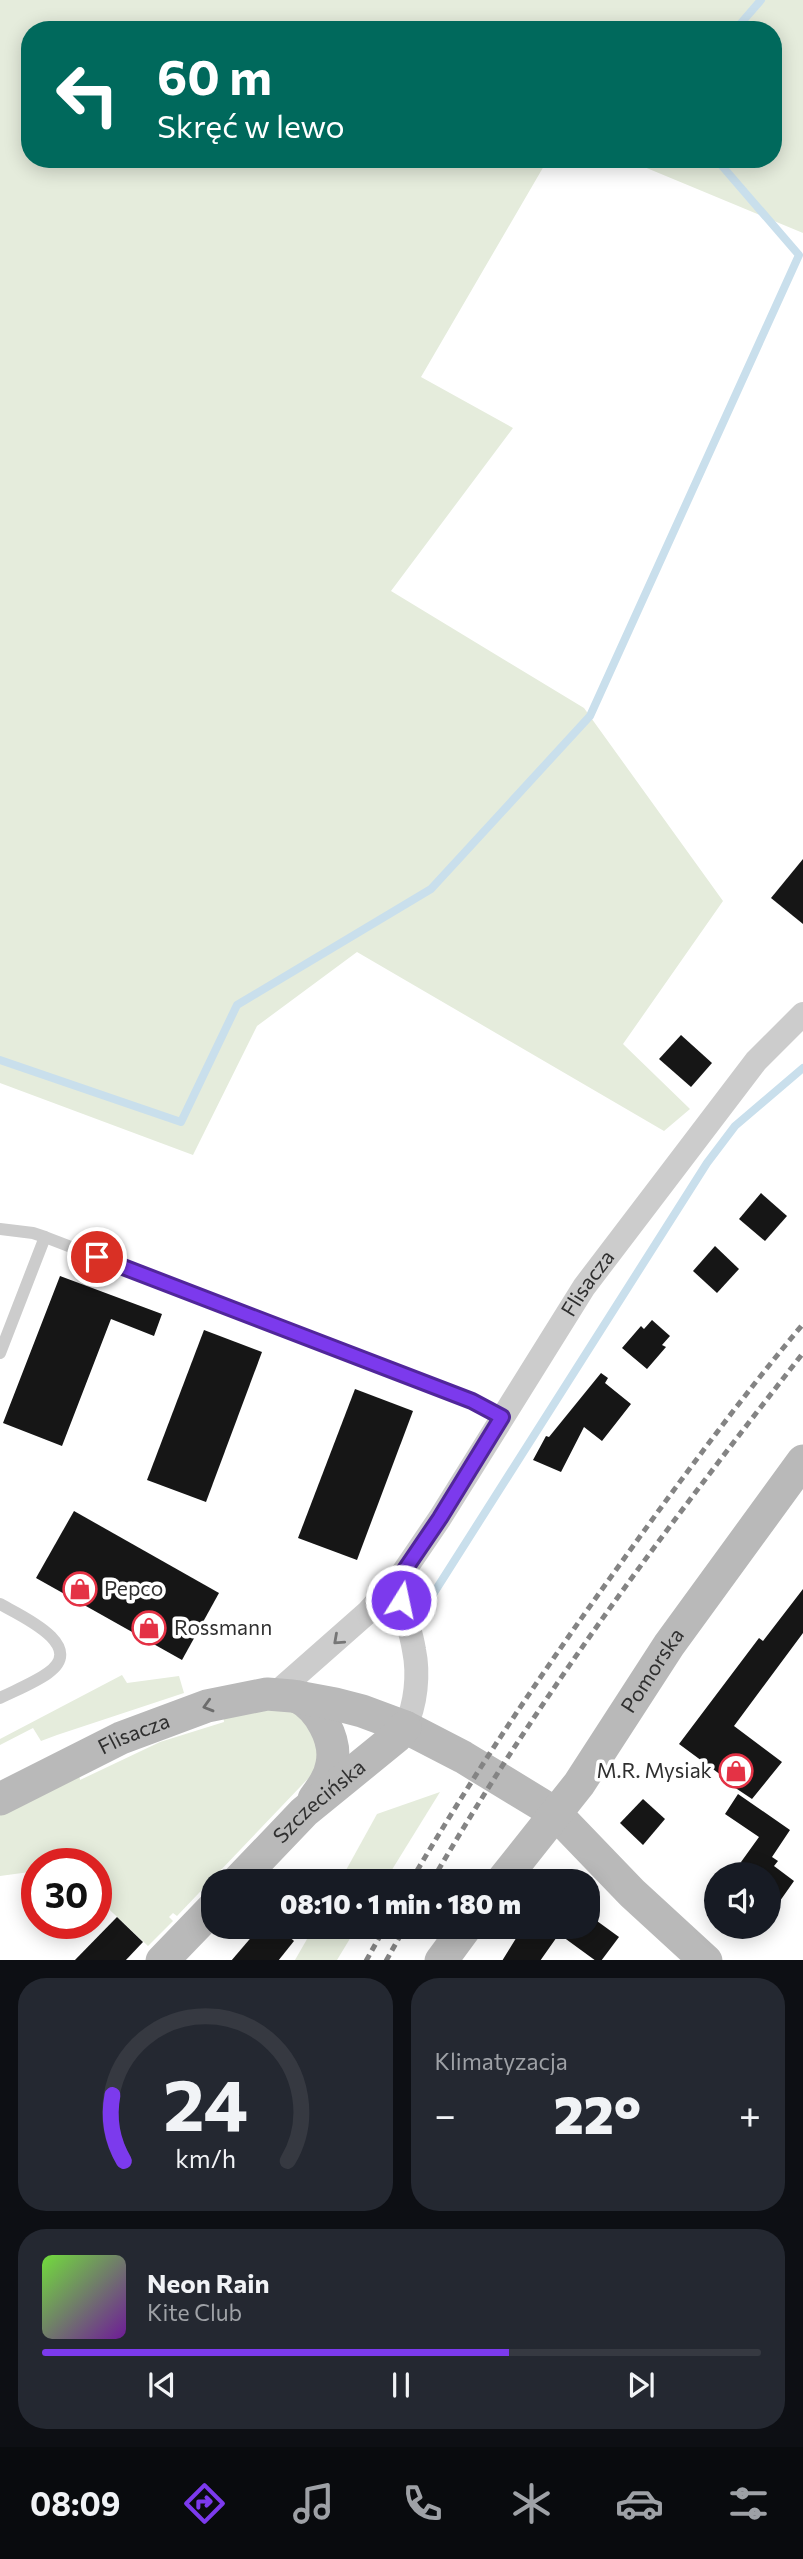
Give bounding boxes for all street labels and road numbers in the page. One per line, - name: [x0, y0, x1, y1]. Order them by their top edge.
- street label: Flisacza: [555, 1245, 619, 1320]
- street label: Pomorska: [615, 1622, 688, 1717]
- street label: Flisacza: [93, 1707, 173, 1759]
- street label: Szczecińska: [267, 1753, 370, 1848]

